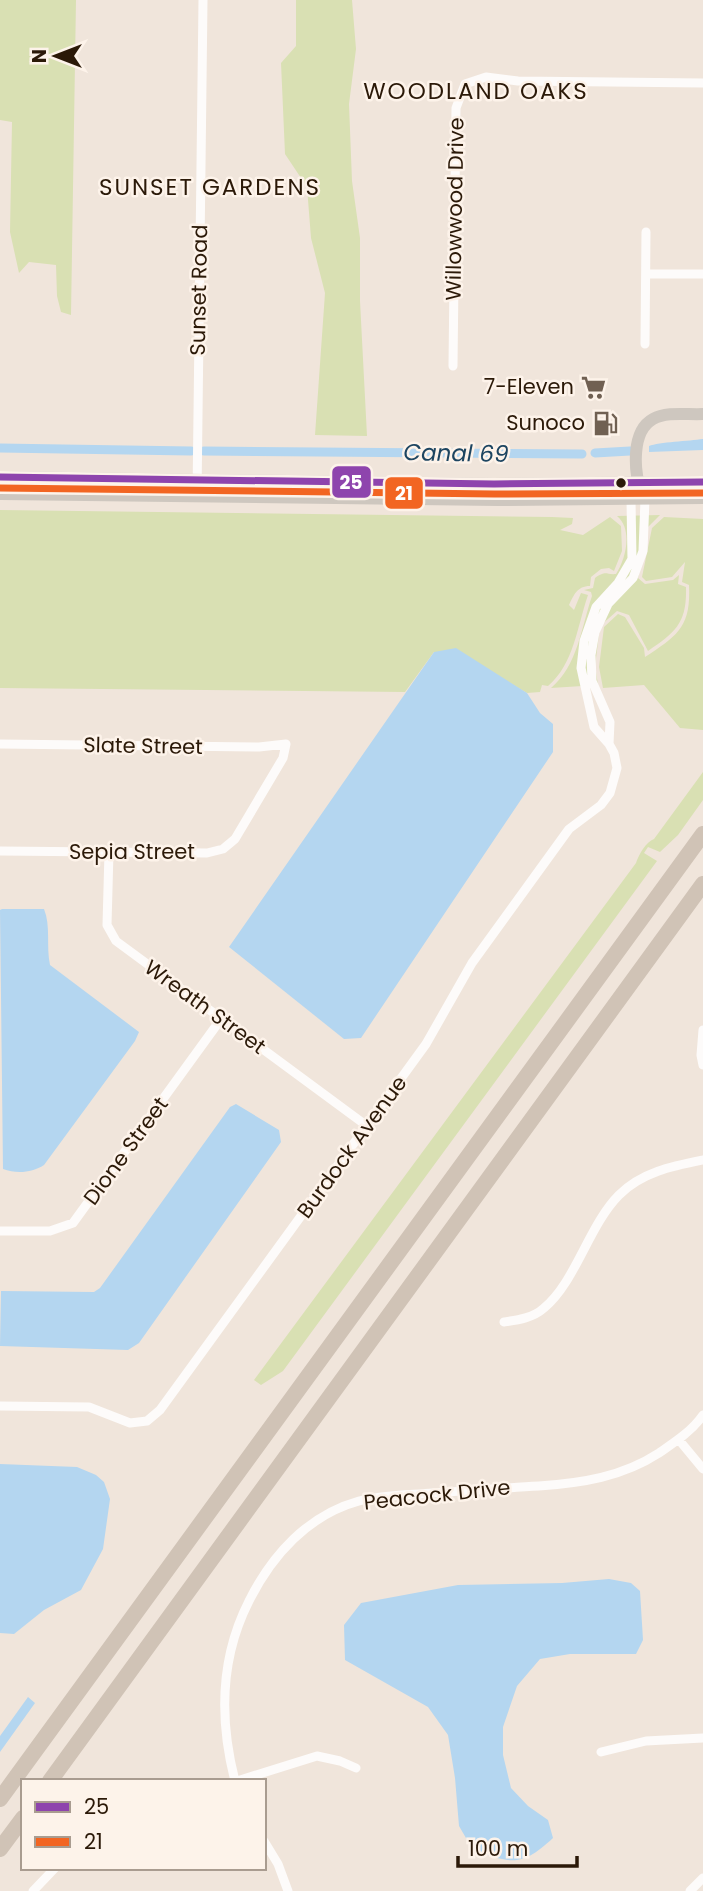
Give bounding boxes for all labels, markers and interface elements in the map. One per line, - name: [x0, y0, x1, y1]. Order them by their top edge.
- north arrow: [21, 21, 91, 91]
- text: N: [26, 49, 53, 63]
- district label: WOODLAND OAKS: [363, 75, 589, 107]
- street label: Willowwood Drive: [438, 117, 471, 301]
- district label: SUNSET GARDENS: [99, 171, 321, 203]
- street label: Sunset Road: [183, 224, 214, 356]
- place label: 7-Eleven: [484, 372, 574, 401]
- supermarket icon: 7-Eleven: [580, 373, 608, 401]
- place label: Sunoco: [506, 408, 585, 437]
- fuel station icon: Sunoco: [591, 409, 619, 437]
- water label: Canal 69: [403, 436, 509, 470]
- line badge: 25: [331, 465, 372, 499]
- text: 25: [339, 469, 363, 496]
- line badge: 21: [384, 476, 424, 510]
- unlabelled marker: [614, 476, 628, 490]
- text: 21: [395, 480, 413, 507]
- street label: Slate Street: [83, 730, 203, 761]
- street label: Sepia Street: [69, 837, 195, 866]
- street label: Wreath Street: [139, 953, 272, 1061]
- street label: Burdock Avenue: [290, 1069, 413, 1224]
- street label: Dione Street: [77, 1091, 175, 1211]
- street label: Peacock Drive: [362, 1472, 512, 1517]
- legend: [21, 1779, 266, 1870]
- text: 25: [84, 1792, 109, 1821]
- scale bar: [458, 1825, 577, 1869]
- text: 21: [84, 1827, 103, 1856]
- text: 100 m: [468, 1834, 528, 1863]

